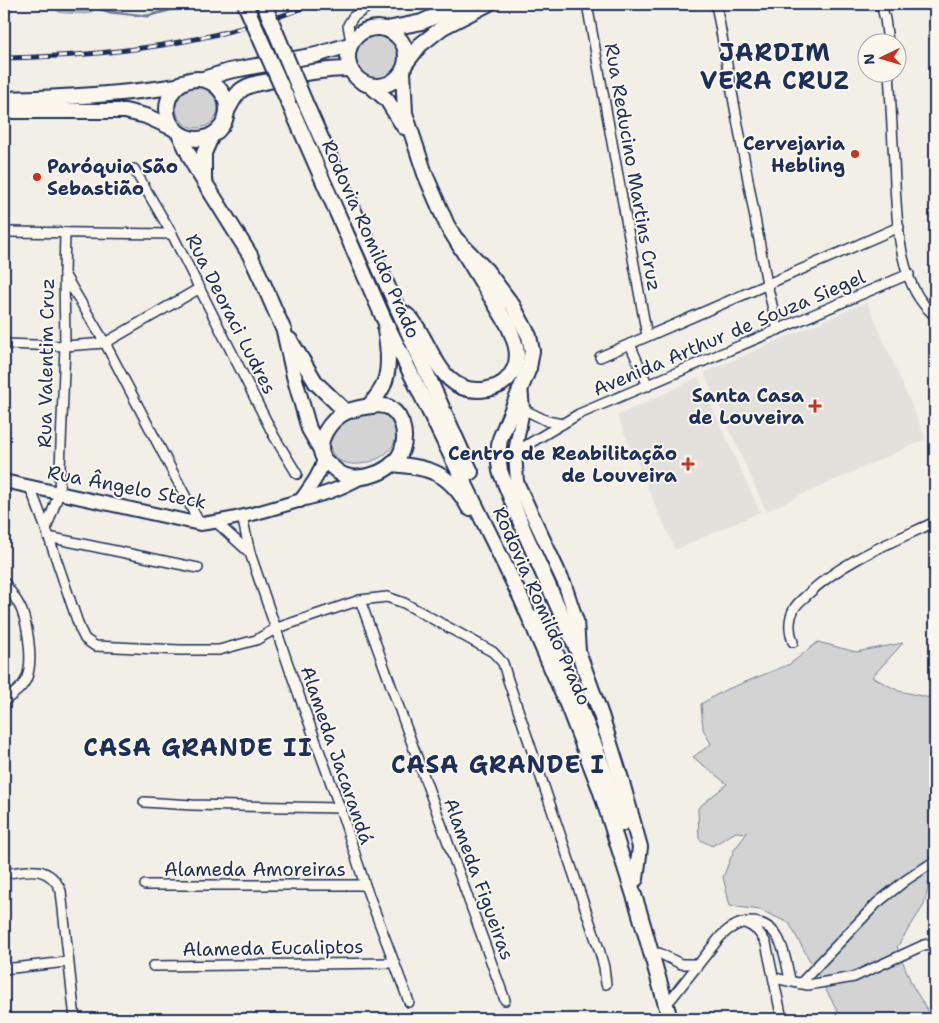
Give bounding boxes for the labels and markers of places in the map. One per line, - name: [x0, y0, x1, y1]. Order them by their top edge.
- place label: Cervejaria Hebling: [743, 131, 845, 178]
- marker: Cervejaria Hebling: [849, 148, 861, 160]
- place label: Paróquia São Sebastião: [47, 154, 178, 201]
- marker: Paróquia São Sebastião: [31, 171, 43, 183]
- place label: Santa Casa de Louveira: [688, 383, 804, 430]
- marker: Santa Casa de Louveira: [808, 399, 822, 413]
- place label: Centro de Reabilitação de Louveira: [448, 441, 677, 488]
- marker: Centro de Reabilitação de Louveira: [681, 457, 695, 471]

